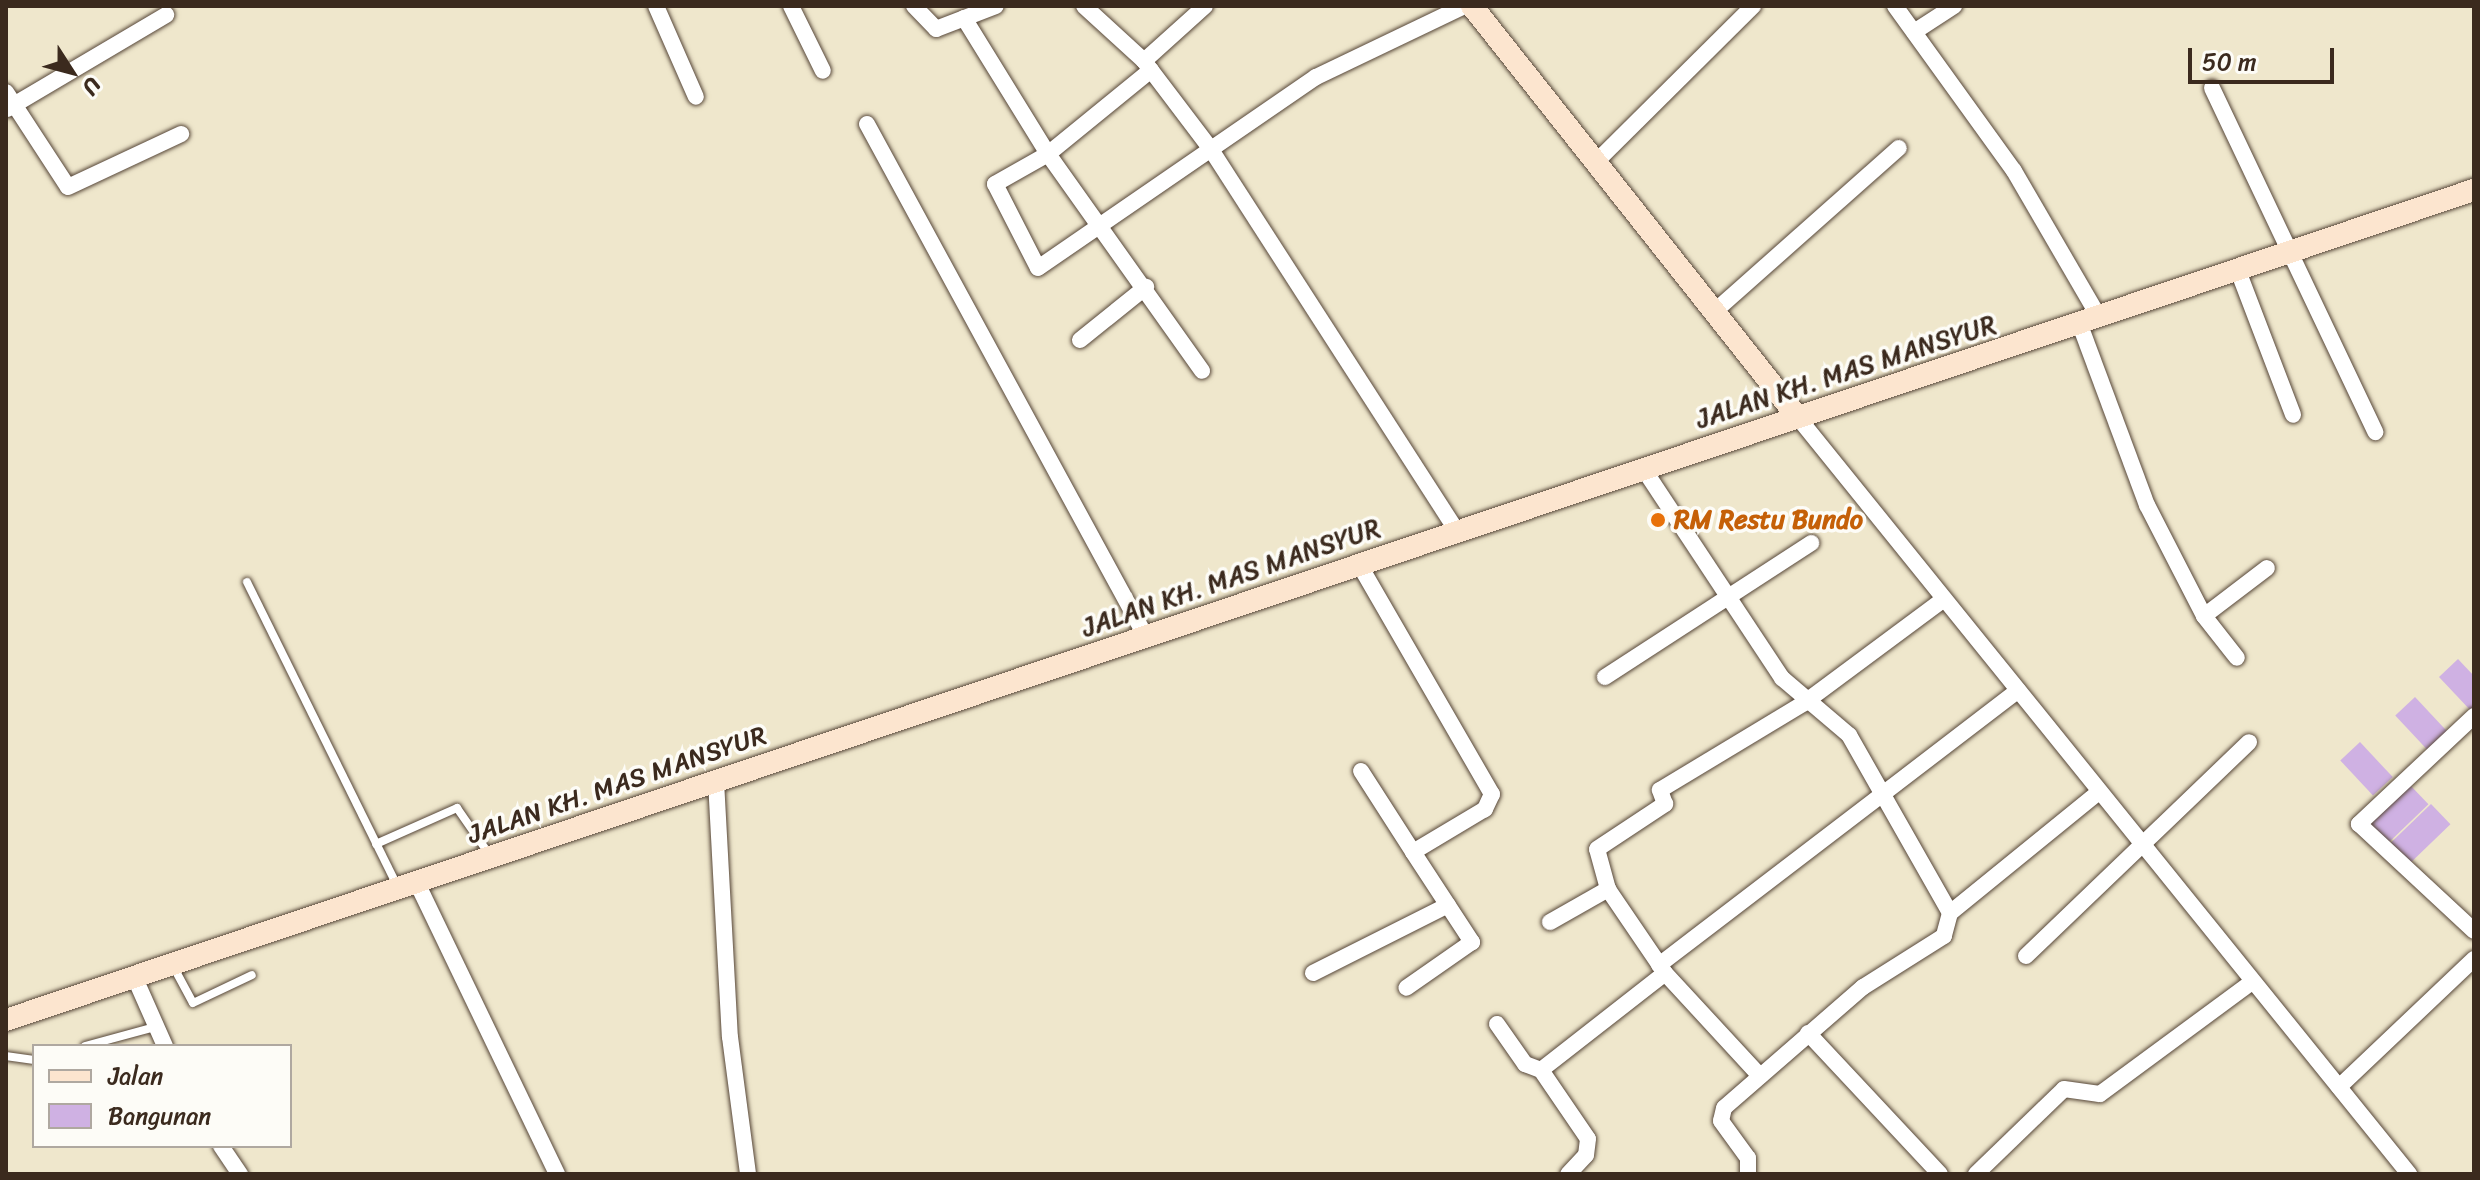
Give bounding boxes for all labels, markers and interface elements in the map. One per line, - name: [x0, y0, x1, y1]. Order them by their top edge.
- north arrow: [32, 32, 112, 112]
- scale bar: [2192, 32, 2338, 82]
- text: 50 m: [2202, 41, 2257, 83]
- text: U: [72, 69, 112, 104]
- street label: JALAN KH. MAS MANSYUR: [1693, 309, 1999, 435]
- place label: RM Restu Bundo: [1674, 504, 1863, 536]
- marker: RM Restu Bundo: [1649, 511, 1667, 529]
- street label: JALAN KH. MAS MANSYUR: [1079, 513, 1383, 643]
- street label: JALAN KH. MAS MANSYUR: [465, 720, 769, 850]
- legend: [32, 1044, 292, 1148]
- text: Jalan: [108, 1055, 163, 1097]
- text: Bangunan: [108, 1095, 211, 1137]

